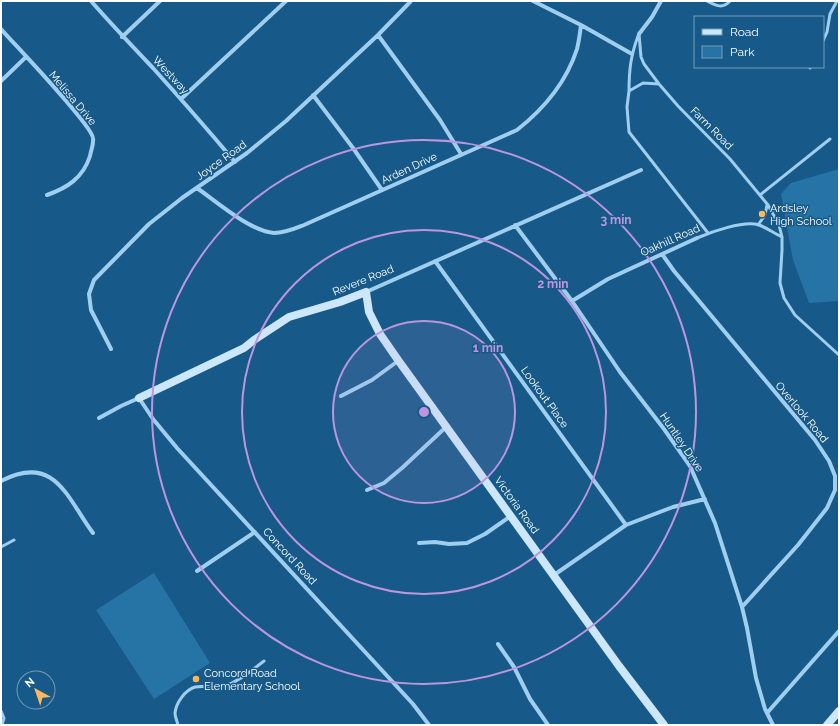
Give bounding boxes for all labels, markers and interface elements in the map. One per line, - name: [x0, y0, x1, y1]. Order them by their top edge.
- legend: [694, 16, 824, 68]
- text: Road: [730, 25, 759, 39]
- text: Park: [730, 45, 755, 59]
- street label: Westway: [150, 54, 191, 97]
- street label: Melissa Drive: [46, 68, 100, 129]
- street label: Farm Road: [688, 104, 736, 152]
- street label: Joyce Road: [194, 138, 249, 183]
- street label: Arden Drive: [379, 150, 440, 187]
- place label: Ardsley High School: [770, 202, 832, 228]
- marker: Ardsley High School: [757, 209, 767, 219]
- text: 3 min: [600, 213, 632, 227]
- street label: Oakhill Road: [638, 222, 702, 259]
- street label: Revere Road: [331, 262, 396, 299]
- text: 2 min: [537, 277, 569, 291]
- text: 1 min: [473, 341, 503, 355]
- street label: Lookout Place: [518, 364, 572, 431]
- street label: Overlook Road: [772, 379, 831, 445]
- centre of rings: [417, 405, 431, 419]
- street label: Huntley Drive: [657, 410, 706, 475]
- street label: Victoria Road: [492, 474, 542, 537]
- street label: Concord Road: [260, 525, 319, 587]
- place label: Concord Road Elementary School: [204, 667, 300, 693]
- north arrow: [16, 670, 56, 710]
- marker: Concord Road Elementary School: [191, 674, 201, 684]
- text: N: [22, 675, 37, 690]

